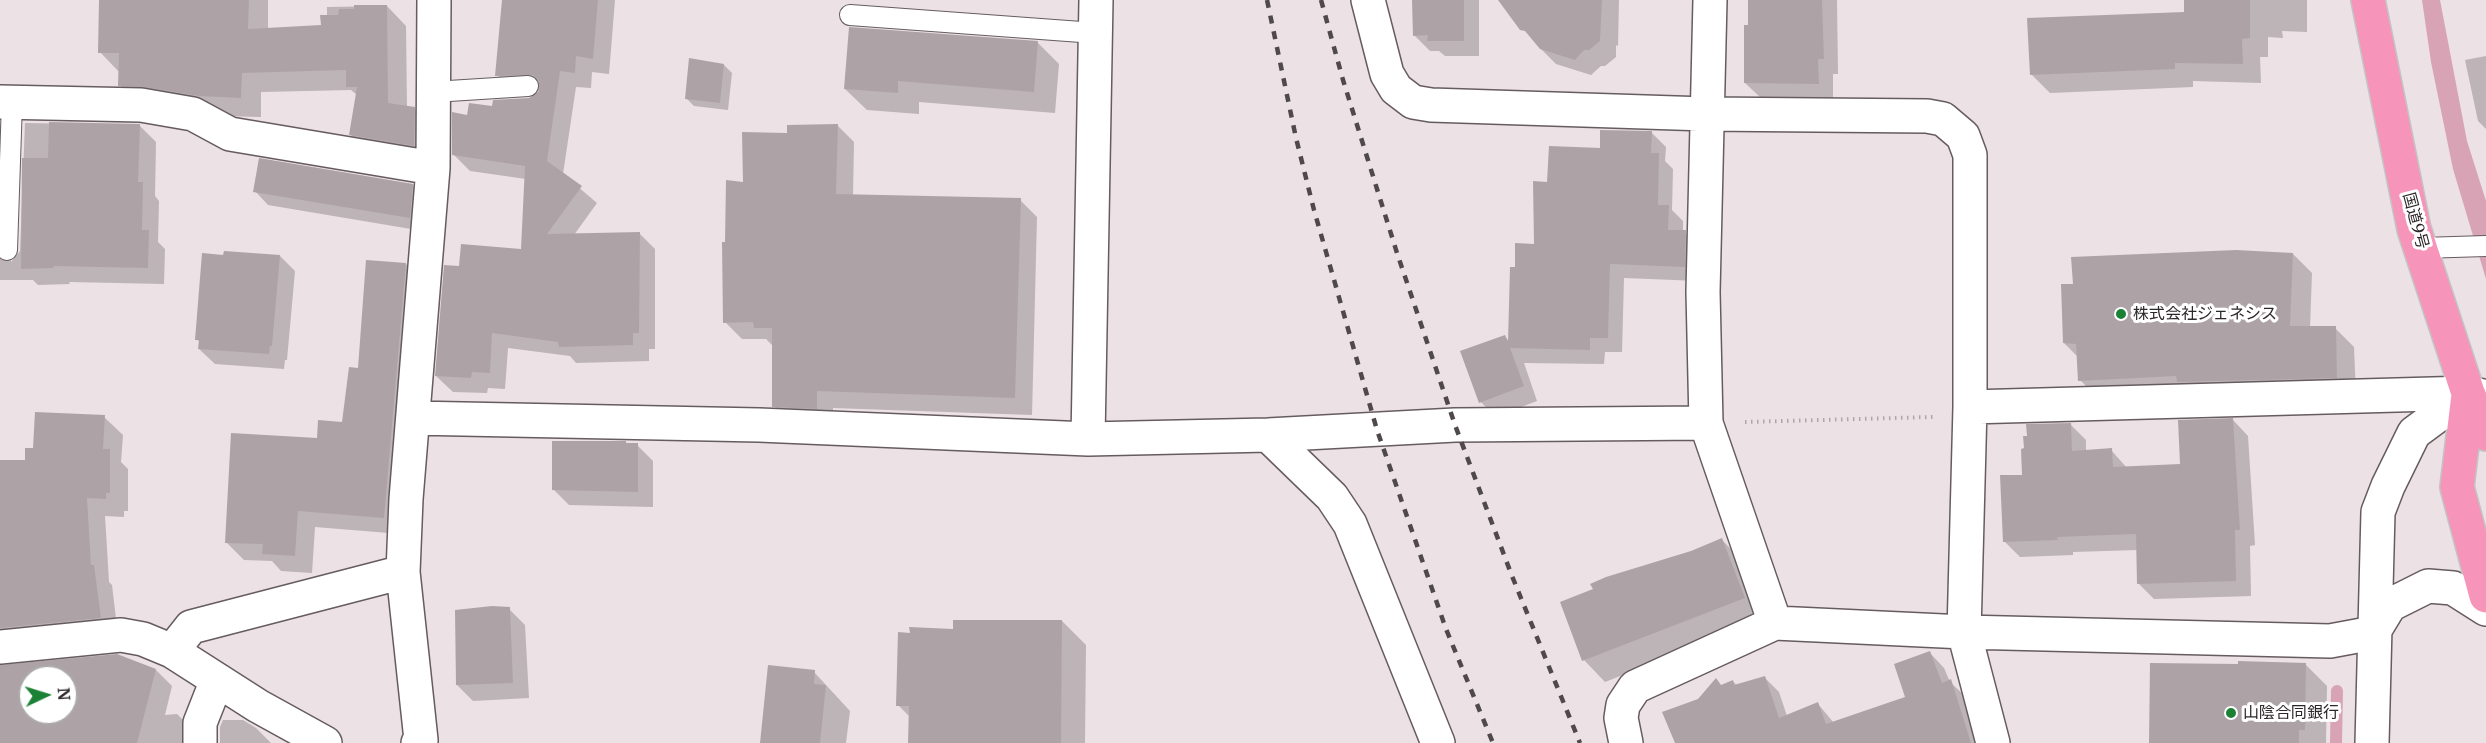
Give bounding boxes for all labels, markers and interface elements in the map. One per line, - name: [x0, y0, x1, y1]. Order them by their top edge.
- street label: 国道9号: [2398, 191, 2432, 251]
- place label: 株式会社ジェネシス: [2133, 304, 2277, 324]
- marker: 株式会社ジェネシス: [2114, 307, 2128, 321]
- north arrow: [18, 665, 78, 725]
- text: N: [54, 687, 74, 701]
- place label: 山陰合同銀行: [2243, 703, 2339, 723]
- marker: 山陰合同銀行: [2224, 706, 2238, 720]

